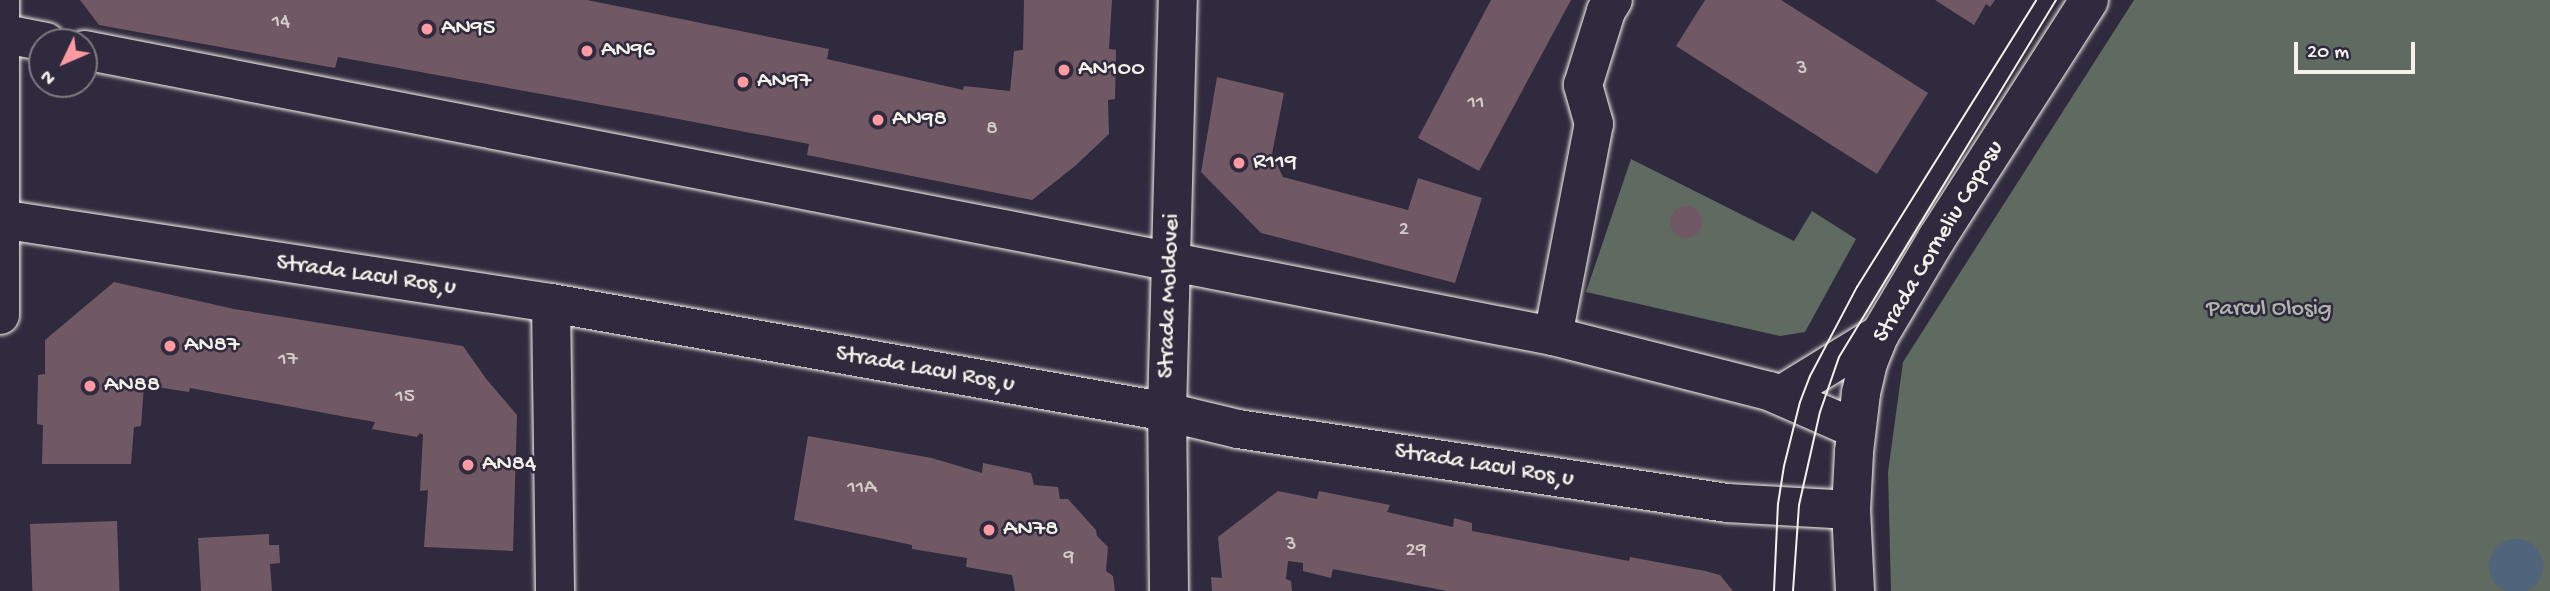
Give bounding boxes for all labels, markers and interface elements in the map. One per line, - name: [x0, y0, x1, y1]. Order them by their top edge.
- house number: 14: [272, 10, 290, 36]
- place label: AN95: [441, 15, 495, 43]
- marker: AN95: [419, 21, 435, 37]
- north arrow: [28, 28, 98, 98]
- scale bar: [2298, 28, 2419, 72]
- place label: AN96: [601, 37, 655, 65]
- text: 20 m: [2307, 41, 2349, 66]
- marker: AN96: [579, 43, 595, 59]
- place label: AN100: [1078, 56, 1145, 84]
- house number: 3: [1797, 57, 1807, 83]
- marker: AN100: [1056, 62, 1072, 78]
- text: N: [36, 64, 62, 89]
- place label: AN97: [757, 68, 811, 96]
- marker: AN97: [735, 74, 751, 90]
- house number: 11: [1468, 91, 1484, 117]
- place label: AN98: [892, 106, 947, 134]
- marker: AN98: [870, 112, 886, 128]
- house number: 8: [986, 117, 998, 143]
- street label: Strada Corneliu Coposu: [1867, 136, 2011, 348]
- place label: R119: [1253, 149, 1297, 177]
- marker: R119: [1231, 155, 1247, 171]
- street label: Strada Moldovei: [1153, 213, 1187, 379]
- house number: 2: [1399, 218, 1409, 244]
- street label: Strada Lacul Roșu: [274, 249, 458, 303]
- park label: Parcul Olosig: [2206, 296, 2332, 324]
- place label: AN87: [184, 332, 239, 360]
- marker: AN87: [162, 338, 178, 354]
- street label: Strada Lacul Roșu: [833, 340, 1017, 400]
- house number: 17: [278, 348, 298, 374]
- place label: AN88: [104, 372, 160, 400]
- marker: AN88: [82, 378, 98, 394]
- house number: 15: [395, 385, 415, 411]
- street label: Strada Lacul Roșu: [1392, 438, 1576, 494]
- place label: AN84: [482, 451, 536, 479]
- marker: AN84: [460, 457, 476, 473]
- house number: 11A: [847, 476, 877, 502]
- place label: AN78: [1003, 516, 1058, 544]
- marker: AN78: [981, 522, 997, 538]
- house number: 3: [1286, 533, 1296, 559]
- house number: 29: [1406, 539, 1426, 565]
- house number: 9: [1064, 546, 1074, 572]

